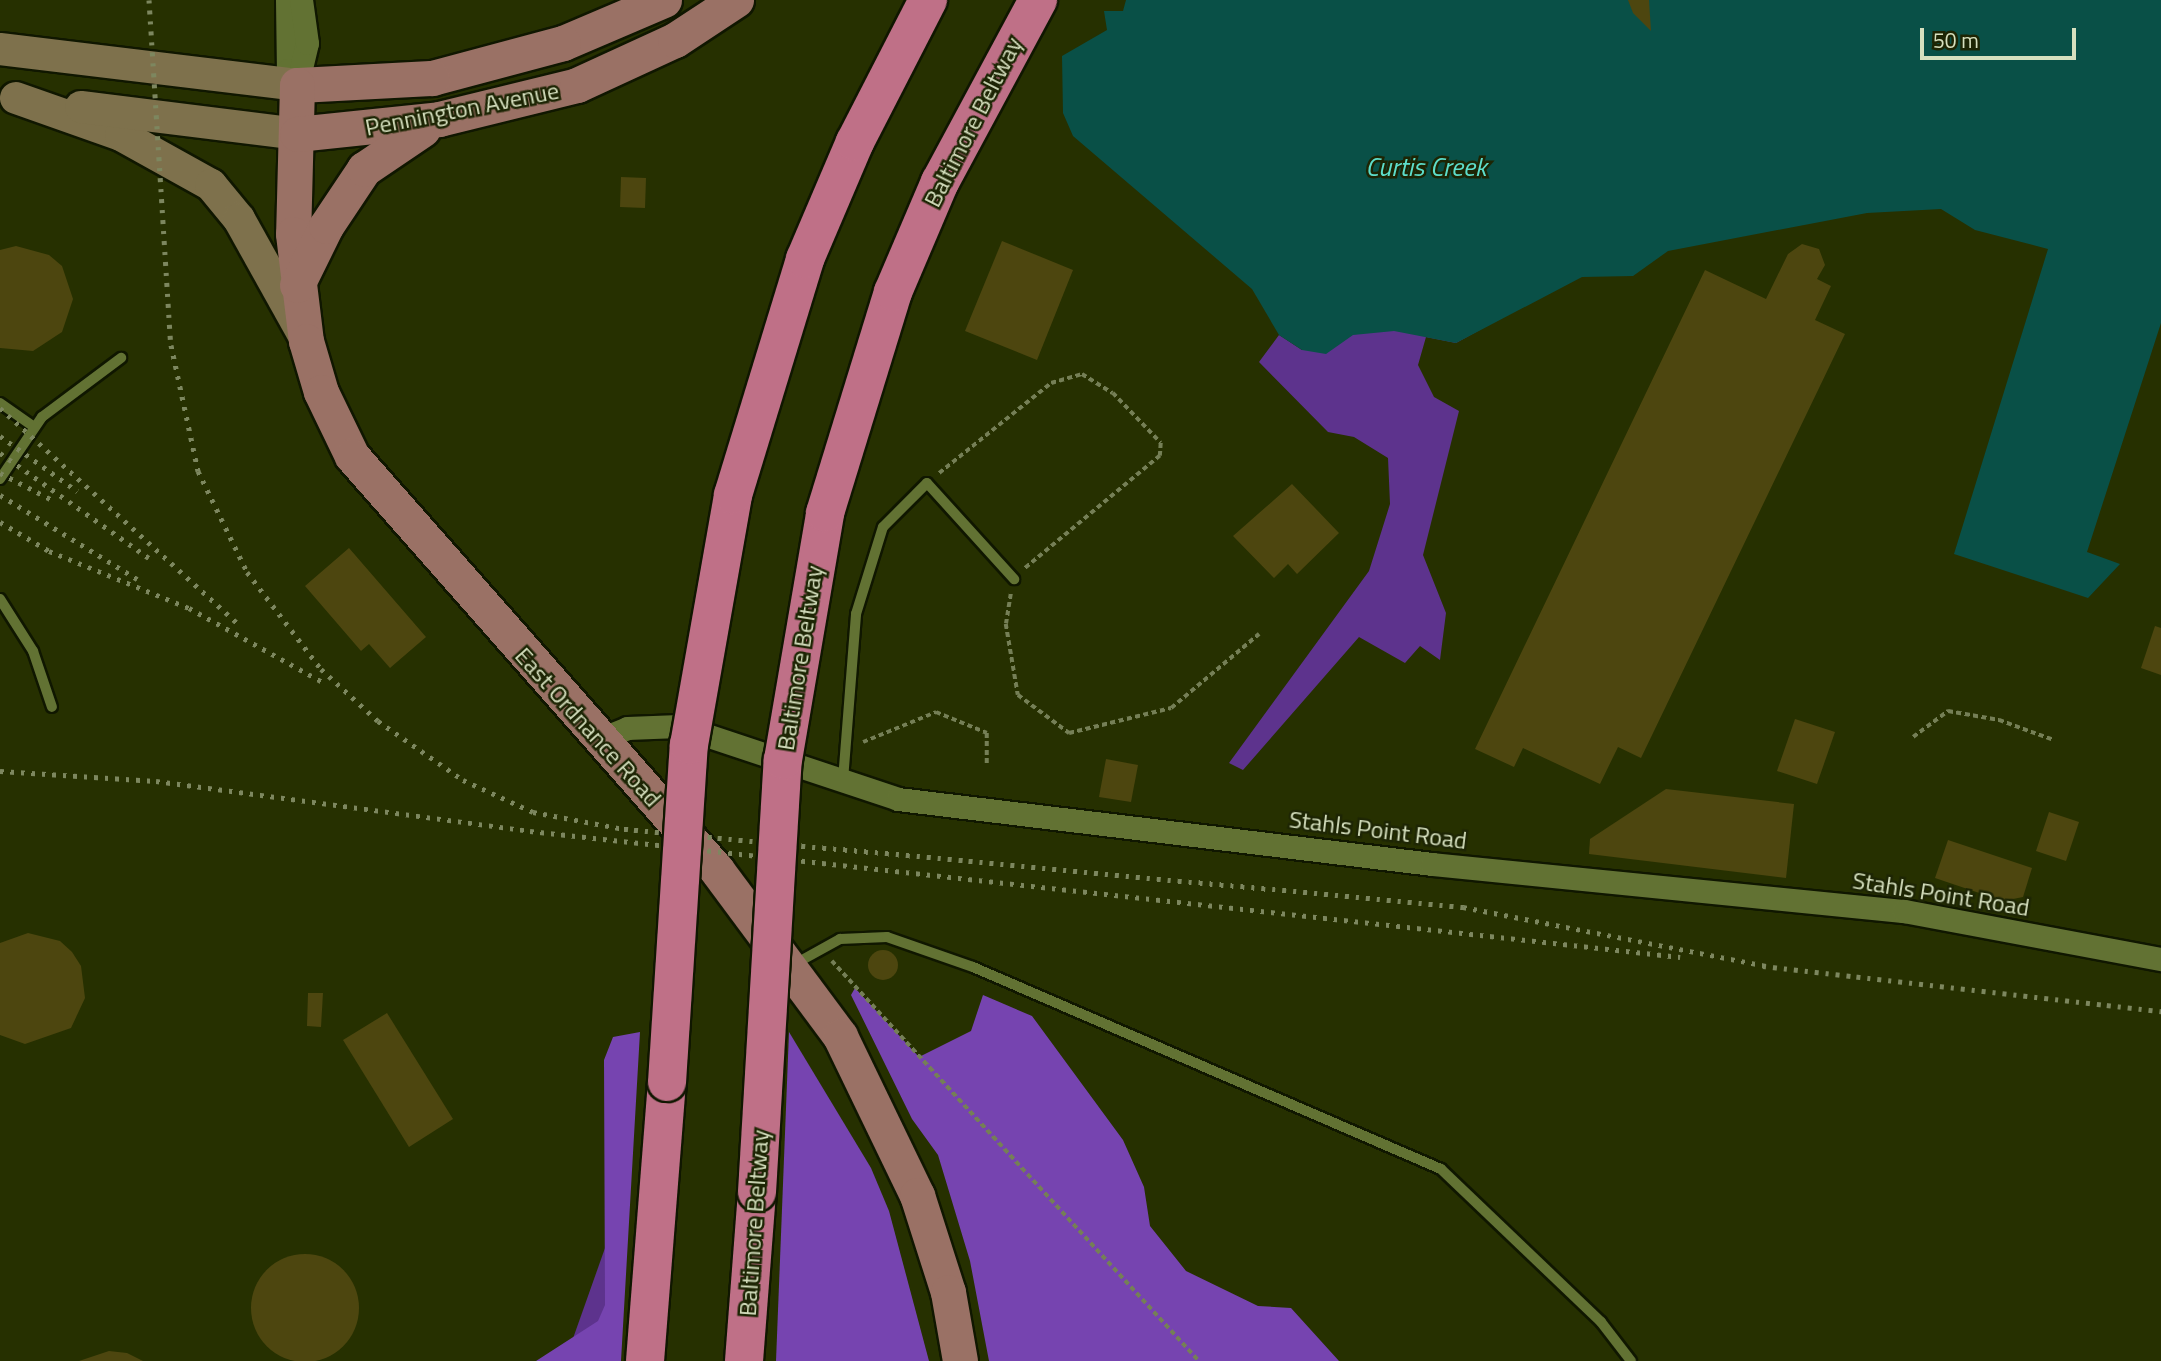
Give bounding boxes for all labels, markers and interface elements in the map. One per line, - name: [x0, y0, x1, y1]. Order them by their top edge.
- scale bar: [1923, 14, 2079, 58]
- text: 50 m: [1933, 24, 1979, 56]
- street label: Baltimore Beltway: [918, 32, 1028, 212]
- street label: Pennington Avenue: [363, 76, 561, 142]
- water label: Curtis Creek: [1365, 151, 1487, 183]
- street label: Baltimore Beltway: [771, 564, 829, 752]
- street label: East Ordnance Road: [509, 642, 667, 812]
- street label: Stahls Point Road: [1288, 805, 1468, 855]
- street label: Stahls Point Road: [1851, 866, 2031, 922]
- street label: Baltimore Beltway: [733, 1129, 775, 1317]

